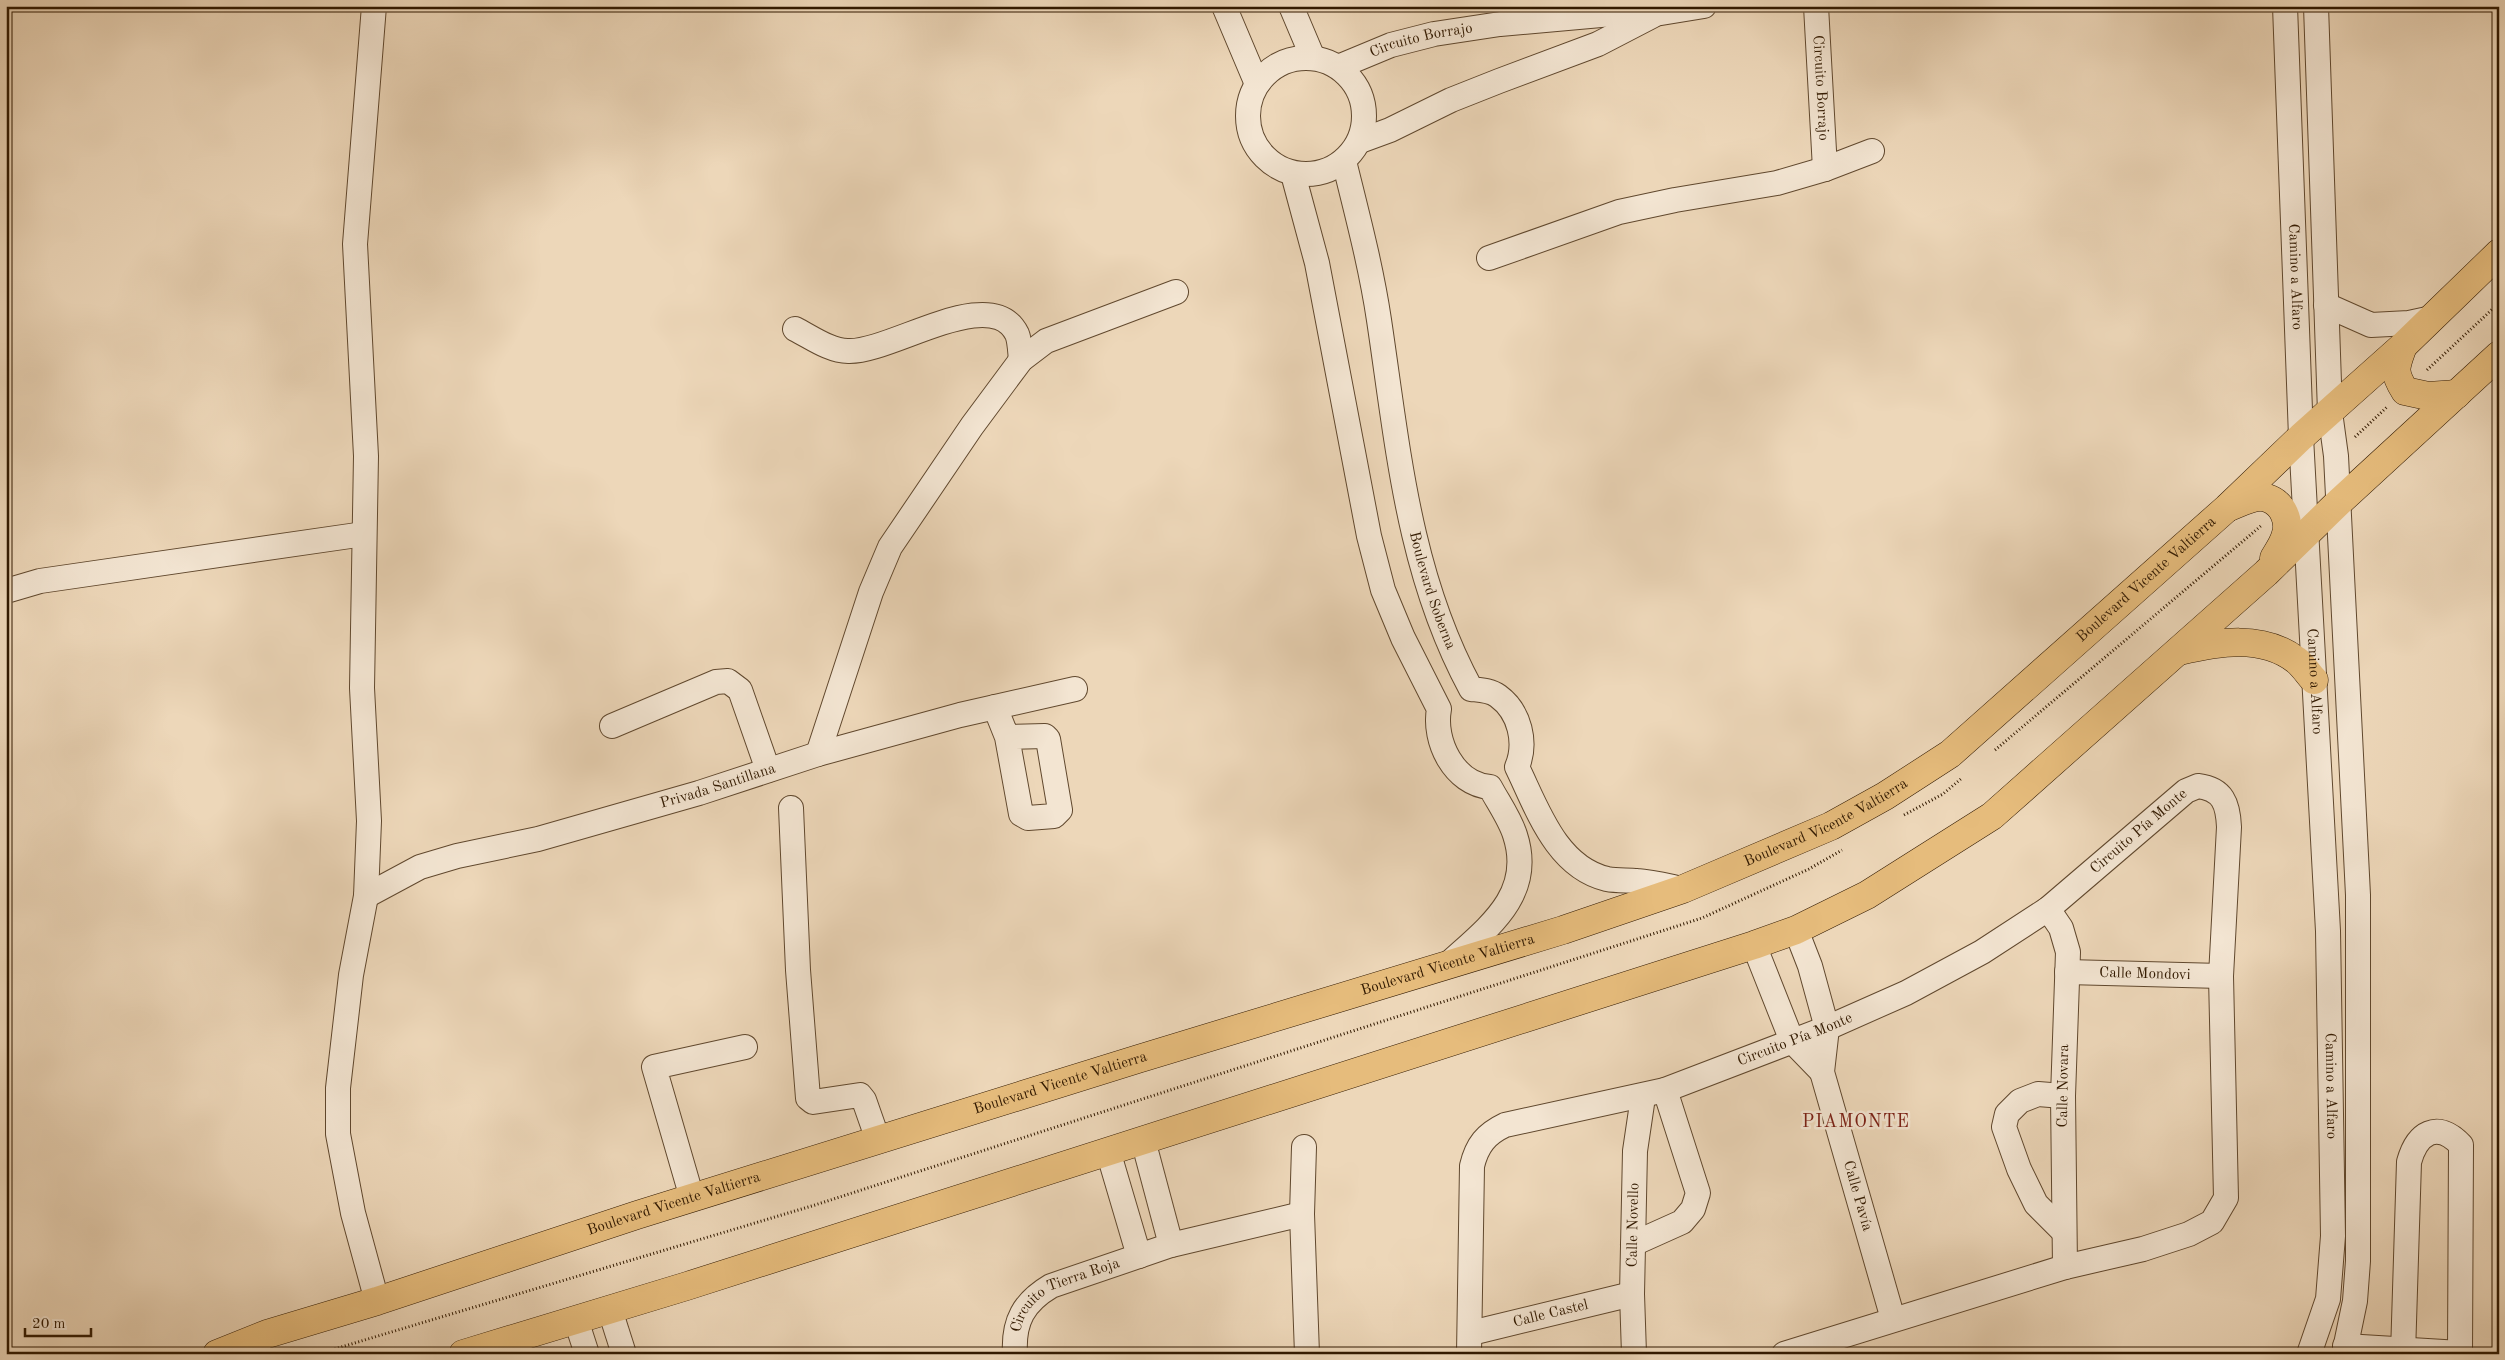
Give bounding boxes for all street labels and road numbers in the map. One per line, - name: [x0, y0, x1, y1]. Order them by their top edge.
- street label: Circuito Borrajo: [1368, 21, 1474, 60]
- street label: Circuito Borrajo: [1810, 35, 1831, 141]
- street label: Camino a Alfaro: [2286, 223, 2305, 330]
- street label: Boulevard Vicente Valtierra: [2074, 514, 2219, 645]
- street label: Boulevard Soberna: [1406, 530, 1458, 652]
- street label: Camino a Alfaro: [2304, 628, 2325, 735]
- street label: Privada Santillana: [658, 761, 778, 811]
- street label: Boulevard Vicente Valtierra: [1742, 776, 1911, 869]
- street label: Circuito Pía Monte: [2087, 786, 2190, 877]
- street label: Boulevard Vicente Valtierra: [1359, 931, 1537, 998]
- street label: Calle Mondovi: [2099, 965, 2191, 983]
- street label: Circuito Pía Monte: [1736, 1010, 1855, 1069]
- street label: Camino a Alfaro: [2322, 1033, 2339, 1139]
- street label: Calle Novara: [2056, 1044, 2072, 1128]
- street label: Boulevard Vicente Valtierra: [972, 1049, 1149, 1117]
- street label: Calle Pavía: [1840, 1159, 1875, 1233]
- street label: Boulevard Vicente Valtierra: [585, 1169, 763, 1238]
- street label: Calle Novello: [1625, 1182, 1642, 1268]
- street label: Circuito Tierra Roja: [1008, 1255, 1122, 1334]
- street label: Calle Castel: [1512, 1297, 1590, 1330]

